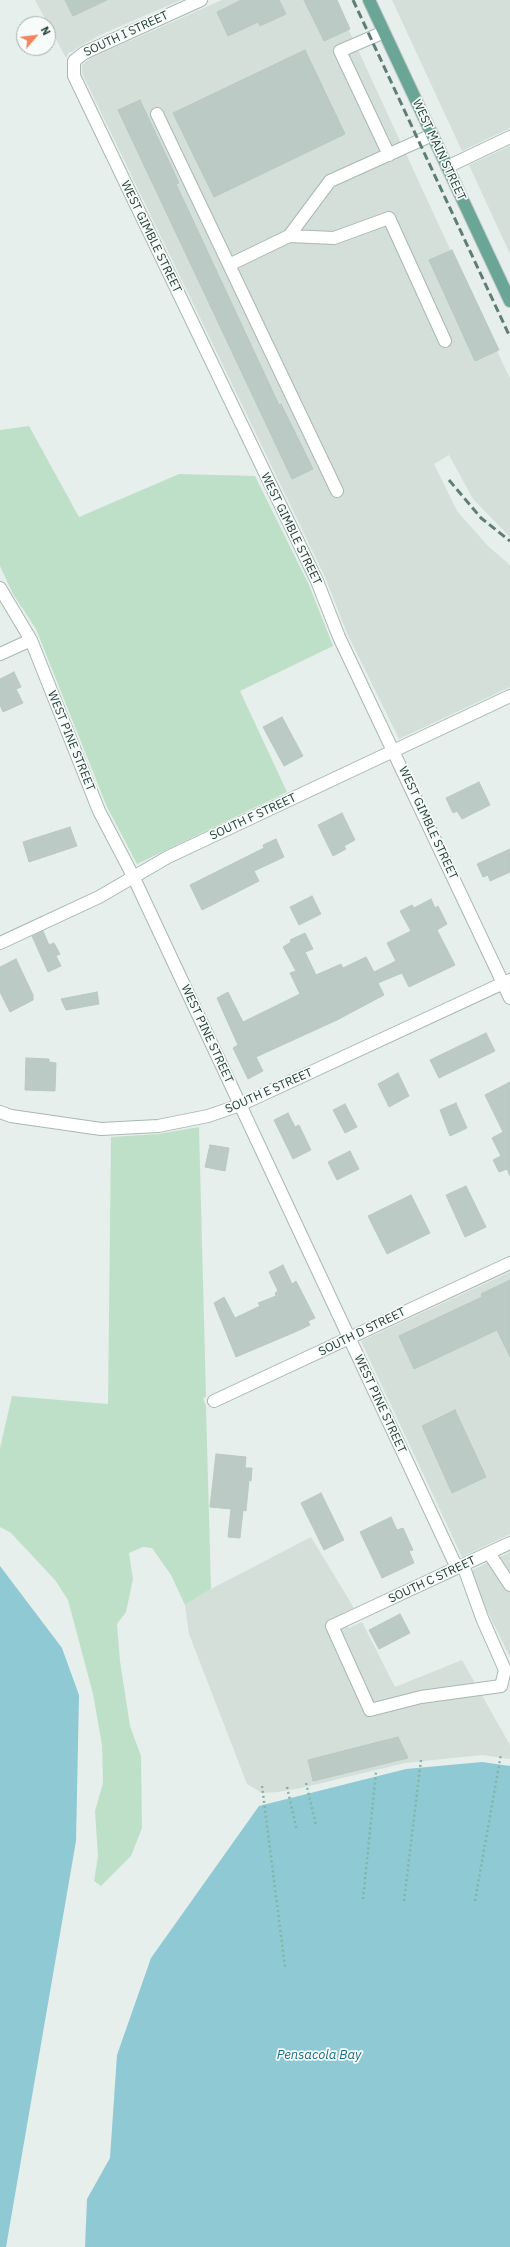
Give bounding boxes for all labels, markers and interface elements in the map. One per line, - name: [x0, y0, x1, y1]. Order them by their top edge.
- street label: SOUTH I STREET: [81, 8, 171, 60]
- north arrow: [16, 16, 56, 56]
- text: N: [38, 24, 54, 38]
- street label: WEST MAIN STREET: [409, 97, 469, 203]
- street label: WEST GIMBLE STREET: [118, 179, 184, 295]
- street label: WEST GIMBLE STREET: [258, 471, 324, 587]
- street label: WEST PINE STREET: [44, 689, 98, 793]
- street label: WEST GIMBLE STREET: [395, 764, 461, 882]
- street label: SOUTH F STREET: [208, 791, 298, 843]
- street label: WEST PINE STREET: [178, 983, 236, 1085]
- street label: SOUTH E STREET: [223, 1065, 315, 1117]
- street label: SOUTH D STREET: [316, 1305, 408, 1359]
- street label: WEST PINE STREET: [351, 1353, 409, 1455]
- street label: SOUTH C STREET: [386, 1554, 478, 1606]
- water label: Pensacola Bay: [277, 2047, 361, 2063]

